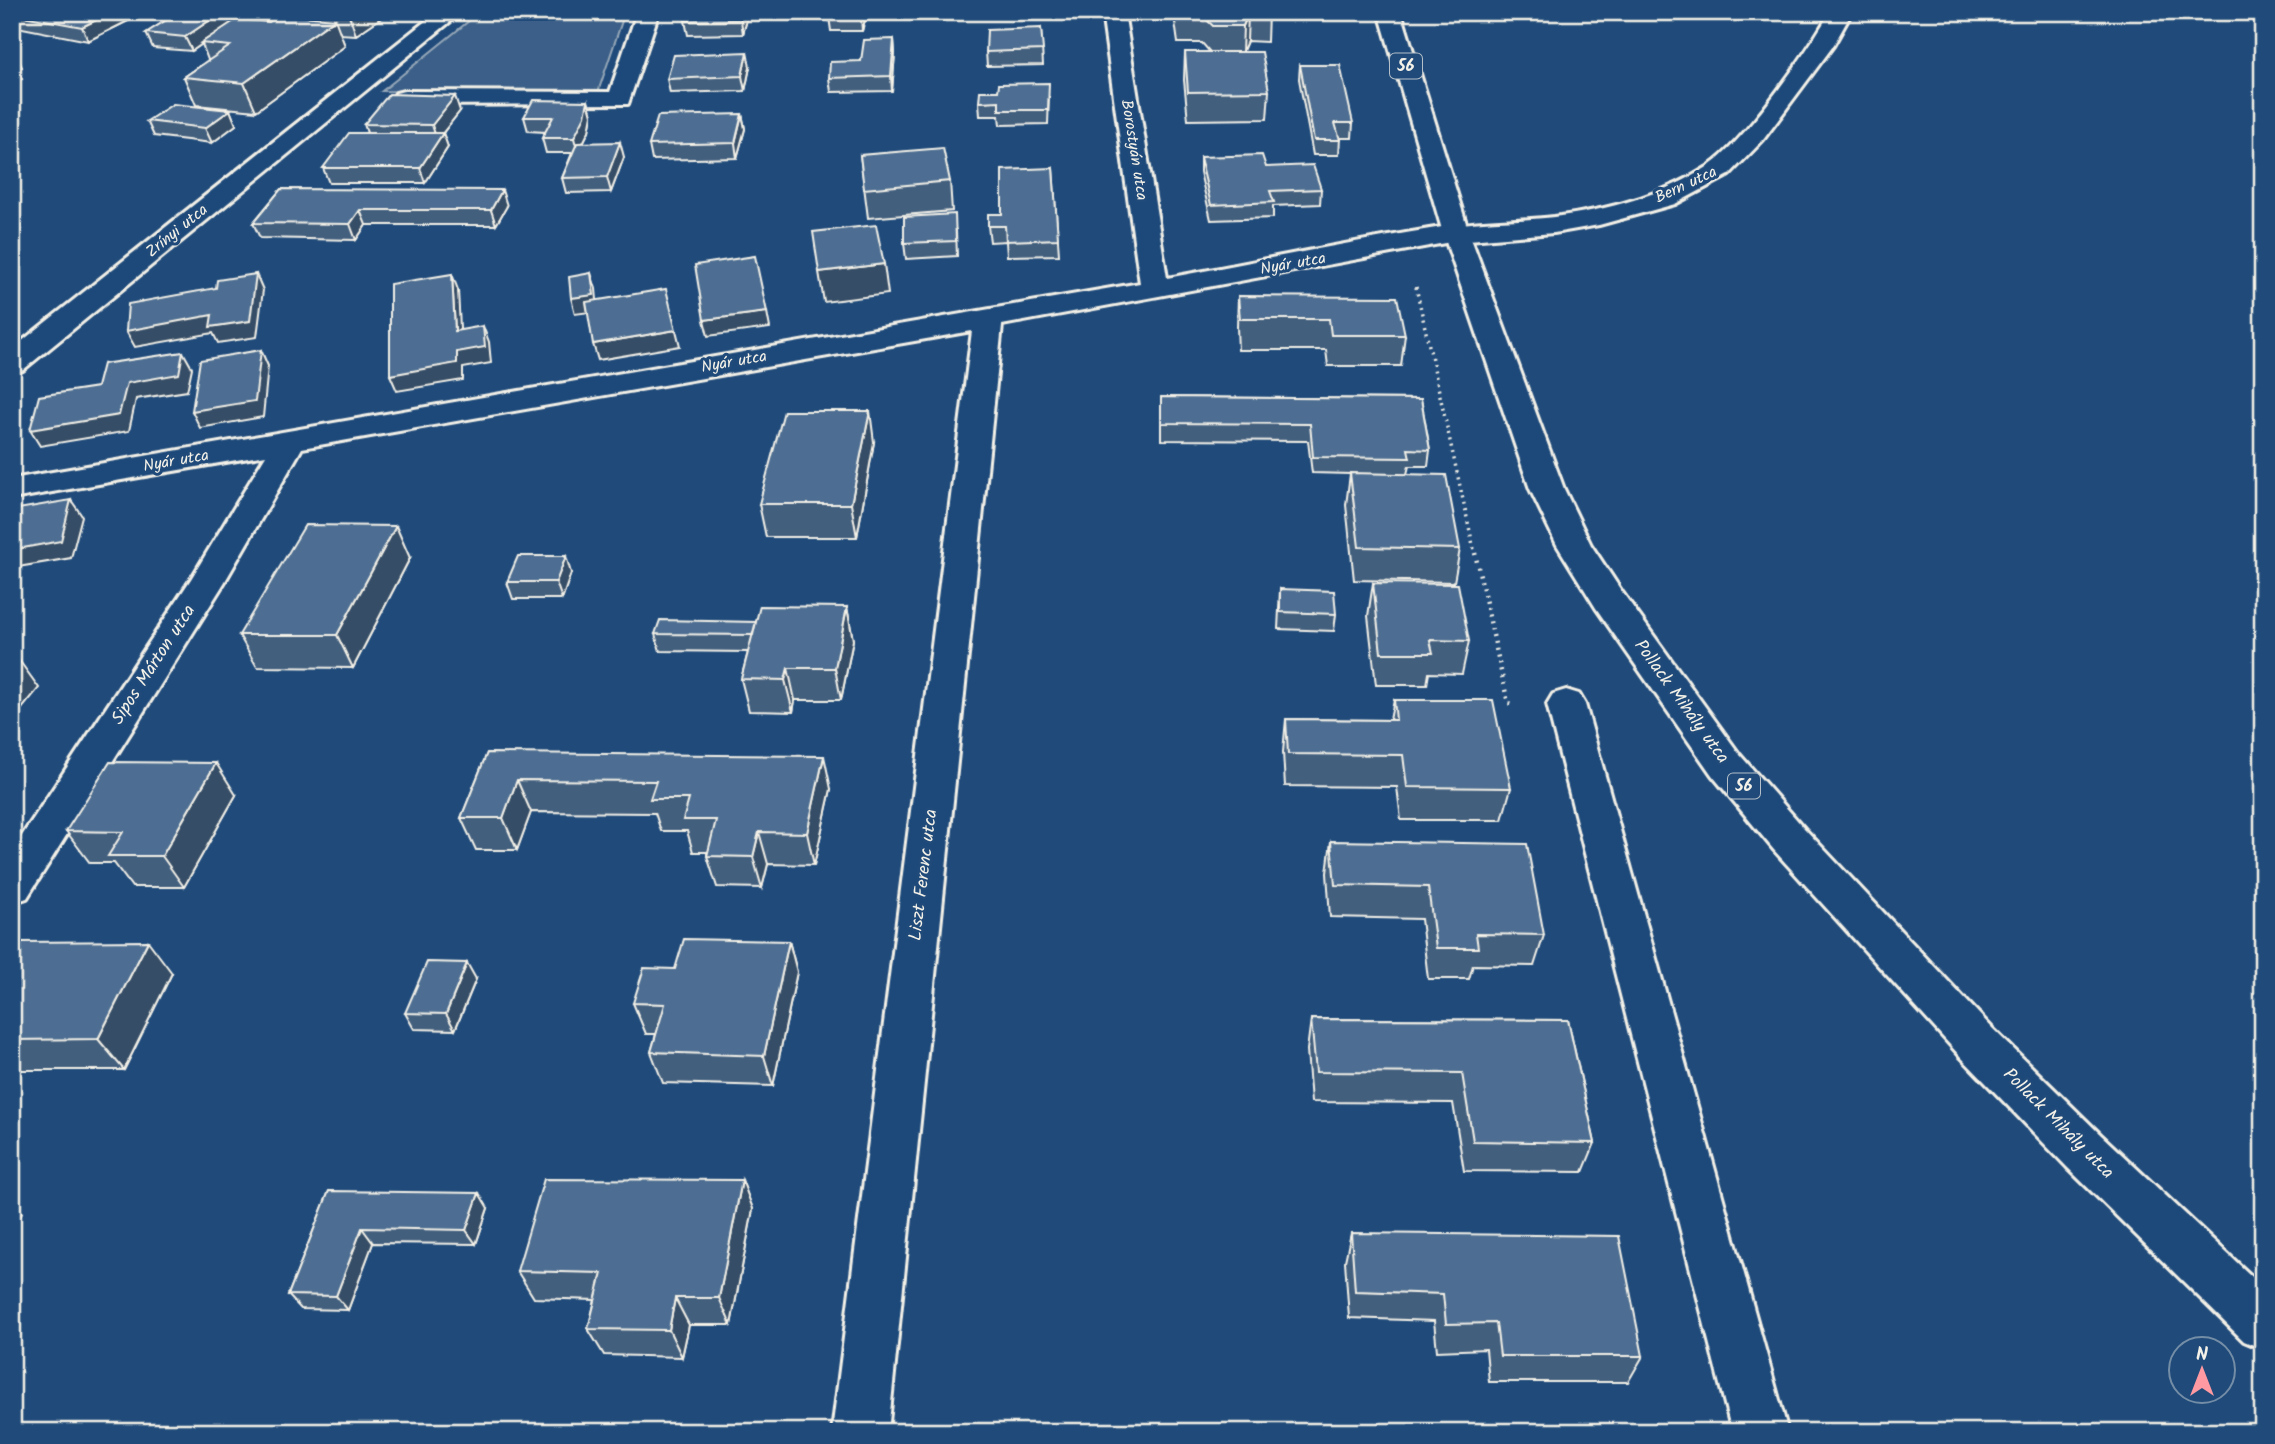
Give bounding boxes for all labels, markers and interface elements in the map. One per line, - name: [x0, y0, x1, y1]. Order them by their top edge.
- road number: 56: [1390, 54, 1422, 78]
- street label: Borostyán utca: [1114, 98, 1154, 202]
- street label: Bern utca: [1651, 160, 1721, 210]
- street label: Zrínyi utca: [140, 198, 214, 264]
- street label: Nyár utca: [1258, 246, 1328, 282]
- street label: Nyár utca: [699, 344, 769, 380]
- street label: Nyár utca: [141, 443, 211, 479]
- street label: Sipos Márton utca: [104, 599, 204, 731]
- street label: Pollack Mihály utca: [1626, 634, 1736, 770]
- road number: 56: [1728, 774, 1760, 799]
- street label: Liszt Ferenc utca: [902, 808, 946, 942]
- street label: Pollack Mihály utca: [1996, 1062, 2120, 1186]
- north arrow: [2166, 1336, 2236, 1406]
- text: N: [2196, 1340, 2208, 1370]

